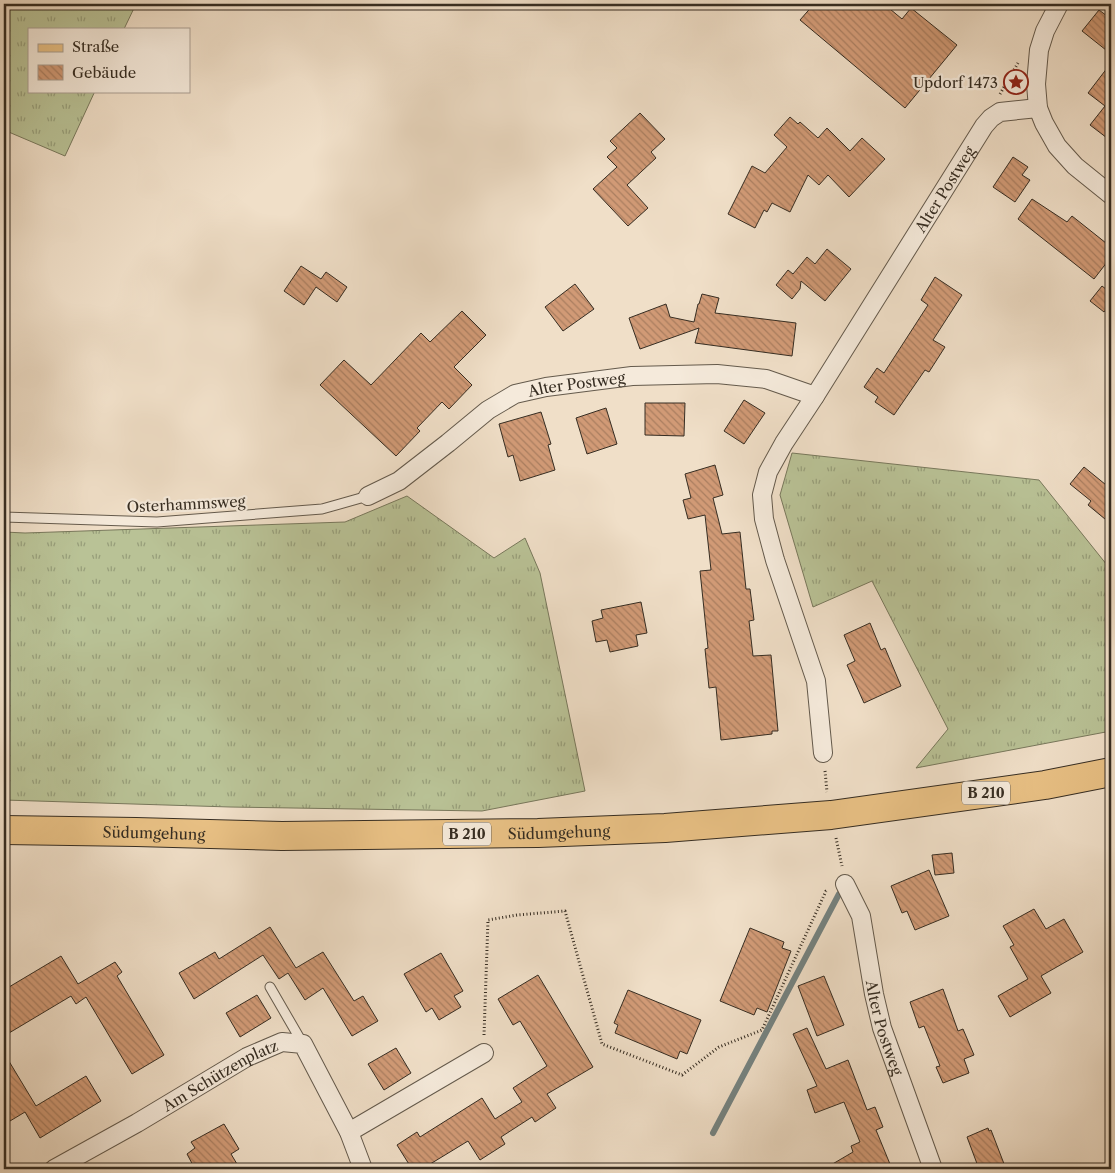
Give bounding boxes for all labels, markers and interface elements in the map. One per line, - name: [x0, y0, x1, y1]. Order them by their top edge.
- legend: [28, 28, 190, 92]
- text: Straße: [72, 37, 119, 56]
- text: Gebäude: [72, 63, 136, 82]
- place icon: Updorf 1473: [1003, 69, 1029, 95]
- place label: Updorf 1473: [913, 73, 998, 92]
- street label: Alter Postweg: [910, 142, 979, 237]
- street label: Alter Postweg: [525, 367, 626, 401]
- street label: Osterhammsweg: [126, 491, 246, 517]
- road number: B 210: [962, 781, 1010, 804]
- street label: Südumgehung: [508, 821, 611, 843]
- street label: Südumgehung: [103, 822, 206, 843]
- road number: B 210: [443, 822, 491, 846]
- street label: Alter Postweg: [862, 978, 908, 1078]
- street label: Am Schützenplatz: [158, 1035, 281, 1116]

